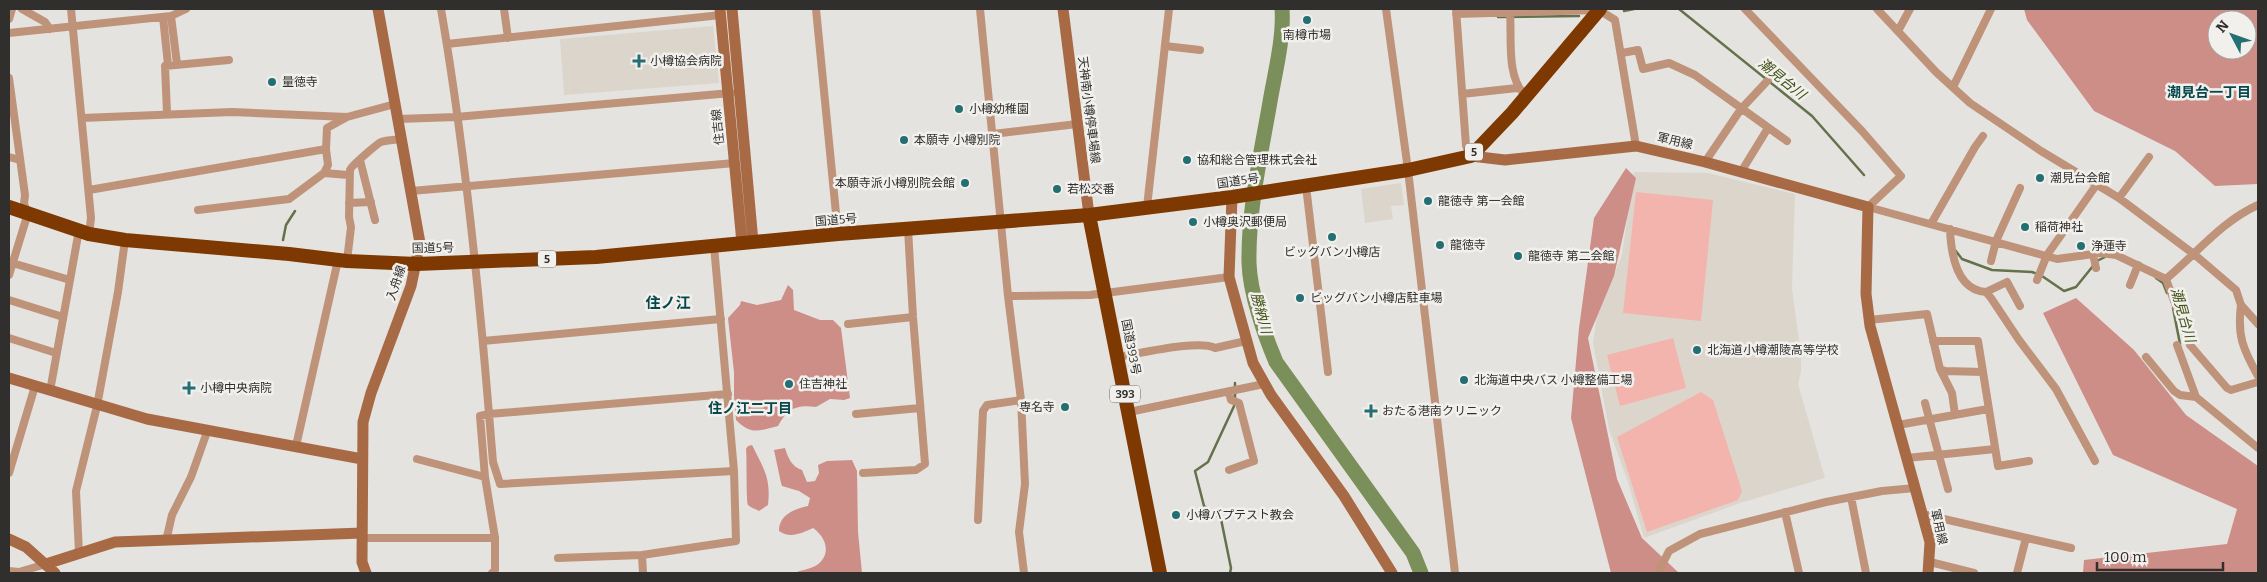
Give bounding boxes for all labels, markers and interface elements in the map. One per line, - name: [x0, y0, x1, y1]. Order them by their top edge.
- north arrow: [2207, 10, 2257, 60]
- marker: 南樽市場: [1301, 14, 1313, 26]
- text: N: [2213, 17, 2233, 36]
- place label: 南樽市場: [1283, 28, 1331, 42]
- marker: 小樽協会病院: [632, 54, 646, 68]
- place label: 小樽協会病院: [650, 54, 722, 68]
- water label: 潮見台川: [1755, 55, 1811, 104]
- street label: 天神南小樽停車場線: [1075, 56, 1103, 164]
- place label: 量徳寺: [282, 75, 318, 89]
- marker: 量徳寺: [266, 76, 278, 88]
- district label: 潮見台一丁目: [2167, 84, 2251, 101]
- place label: 小樽幼稚園: [969, 102, 1029, 116]
- marker: 小樽幼稚園: [953, 103, 965, 115]
- street label: 住吉線: [709, 108, 727, 146]
- street label: 軍用線: [1656, 130, 1694, 152]
- place label: 本願寺 小樽別院: [914, 133, 1000, 147]
- marker: 本願寺 小樽別院: [898, 134, 910, 146]
- road number: 5: [1465, 144, 1483, 160]
- place label: 協和総合管理株式会社: [1197, 153, 1317, 167]
- marker: 協和総合管理株式会社: [1181, 154, 1193, 166]
- street label: 国道5号: [1216, 171, 1260, 191]
- place label: 潮見台会館: [2050, 171, 2110, 185]
- marker: 潮見台会館: [2034, 172, 2046, 184]
- place label: 本願寺派小樽別院会館: [835, 176, 955, 190]
- marker: 本願寺派小樽別院会館: [959, 177, 971, 189]
- place label: 若松交番: [1067, 182, 1115, 196]
- marker: 若松交番: [1051, 183, 1063, 195]
- place label: 龍徳寺 第一会館: [1438, 194, 1524, 208]
- marker: 龍徳寺 第一会館: [1422, 195, 1434, 207]
- street label: 国道5号: [814, 211, 858, 229]
- place label: 小樽奥沢郵便局: [1203, 215, 1287, 229]
- marker: 小樽奥沢郵便局: [1187, 216, 1199, 228]
- place label: 稲荷神社: [2035, 220, 2083, 234]
- marker: 稲荷神社: [2019, 221, 2031, 233]
- marker: ビッグバン小樽店: [1326, 231, 1338, 243]
- place label: 龍徳寺: [1450, 238, 1486, 252]
- marker: 龍徳寺: [1434, 239, 1446, 251]
- place label: 浄蓮寺: [2091, 239, 2127, 253]
- marker: 浄蓮寺: [2075, 240, 2087, 252]
- street label: 国道5号: [412, 241, 454, 255]
- place label: ビッグバン小樽店: [1284, 245, 1380, 259]
- place label: 龍徳寺 第二会館: [1528, 249, 1614, 263]
- road number: 5: [538, 250, 556, 268]
- marker: 龍徳寺 第二会館: [1512, 250, 1524, 262]
- street label: 入舟線: [384, 264, 408, 302]
- water label: 潮見台川: [2167, 286, 2199, 346]
- water label: 勝納川: [1247, 291, 1275, 337]
- place label: ビッグバン小樽店駐車場: [1310, 291, 1443, 305]
- marker: ビッグバン小樽店駐車場: [1294, 292, 1306, 304]
- district label: 住ノ江: [645, 294, 691, 312]
- street label: 国道393号: [1119, 318, 1143, 376]
- place label: 北海道小樽潮陵高等学校: [1707, 343, 1839, 357]
- marker: 北海道小樽潮陵高等学校: [1691, 344, 1703, 356]
- place label: 北海道中央バス 小樽整備工場: [1474, 373, 1632, 387]
- marker: 北海道中央バス 小樽整備工場: [1458, 374, 1470, 386]
- place label: 住吉神社: [799, 377, 847, 391]
- marker: 住吉神社: [783, 378, 795, 390]
- marker: 小樽中央病院: [182, 381, 196, 395]
- place label: 小樽中央病院: [200, 381, 272, 395]
- road number: 393: [1110, 386, 1140, 402]
- district label: 住ノ江二丁目: [708, 400, 792, 417]
- place label: 専名寺: [1019, 400, 1055, 414]
- marker: 専名寺: [1059, 401, 1071, 413]
- marker: おたる港南クリニック: [1364, 404, 1378, 418]
- place label: おたる港南クリニック: [1382, 404, 1502, 418]
- place label: 小樽バプテスト教会: [1186, 508, 1294, 522]
- street label: 軍用線: [1928, 508, 1950, 546]
- marker: 小樽バプテスト教会: [1170, 509, 1182, 521]
- scale bar: [2097, 540, 2223, 572]
- text: 100 m: [2104, 548, 2147, 566]

